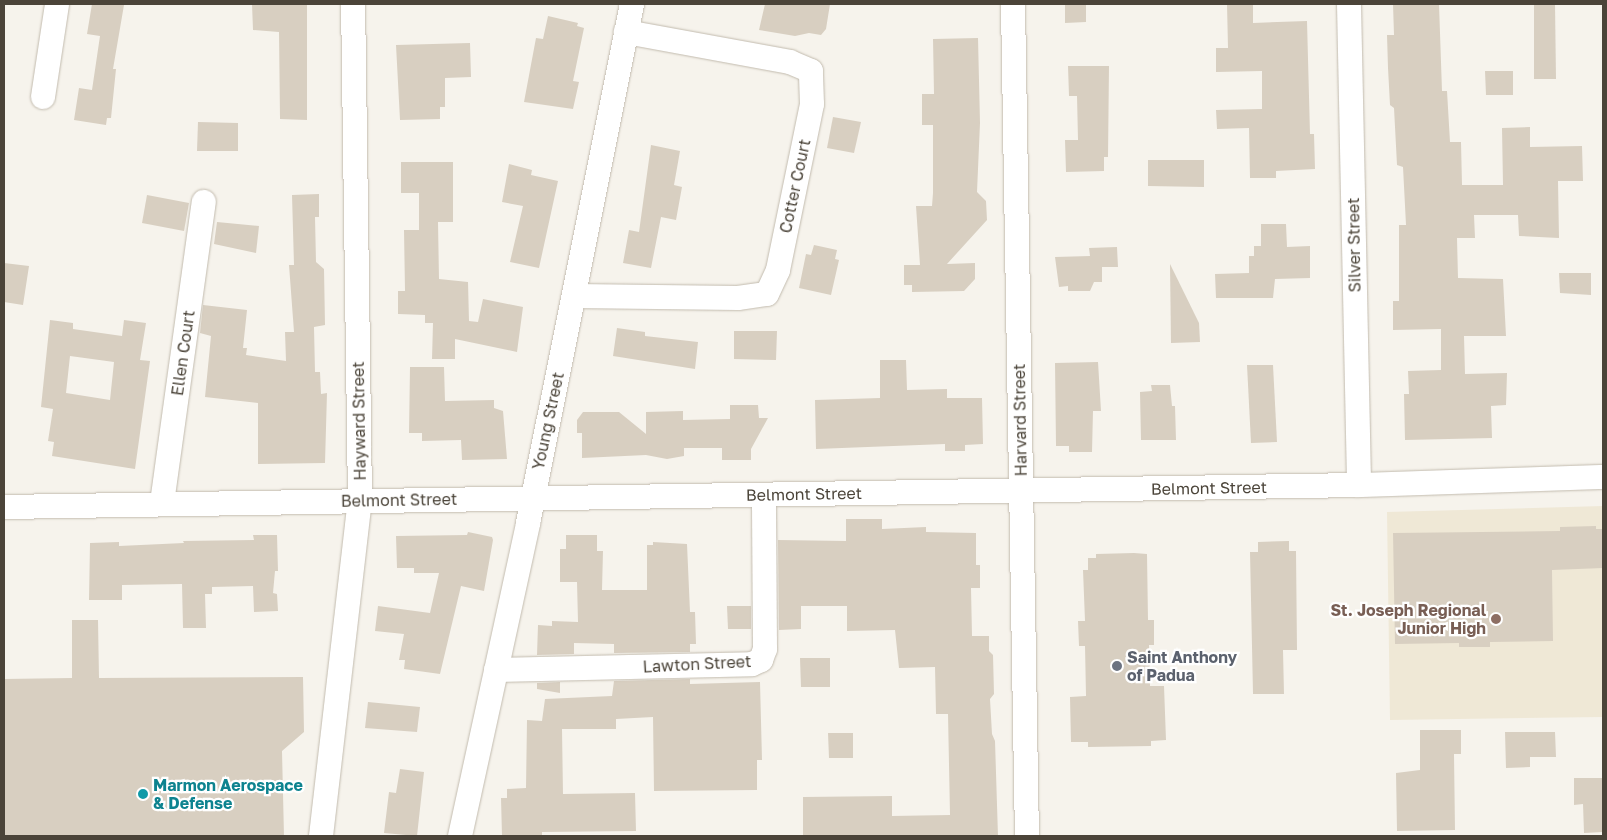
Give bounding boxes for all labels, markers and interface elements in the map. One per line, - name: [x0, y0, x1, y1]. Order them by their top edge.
- street label: Cotter Court: [776, 137, 814, 235]
- street label: Silver Street: [1344, 197, 1364, 293]
- street label: Ellen Court: [168, 309, 198, 397]
- street label: Hayward Street: [348, 361, 370, 481]
- street label: Harvard Street: [1009, 363, 1031, 477]
- street label: Young Street: [528, 370, 568, 472]
- street label: Belmont Street: [1151, 477, 1267, 499]
- street label: Belmont Street: [746, 483, 862, 505]
- street label: Belmont Street: [341, 489, 457, 511]
- place label: St. Joseph Regional Junior High: [1330, 600, 1486, 638]
- marker: St. Joseph Regional Junior High: [1490, 613, 1502, 625]
- place label: Saint Anthony of Padua: [1127, 647, 1237, 685]
- street label: Lawton Street: [642, 652, 752, 676]
- marker: Saint Anthony of Padua: [1111, 660, 1123, 672]
- place label: Marmon Aerospace & Defense: [153, 775, 303, 813]
- marker: Marmon Aerospace & Defense: [137, 788, 149, 800]

